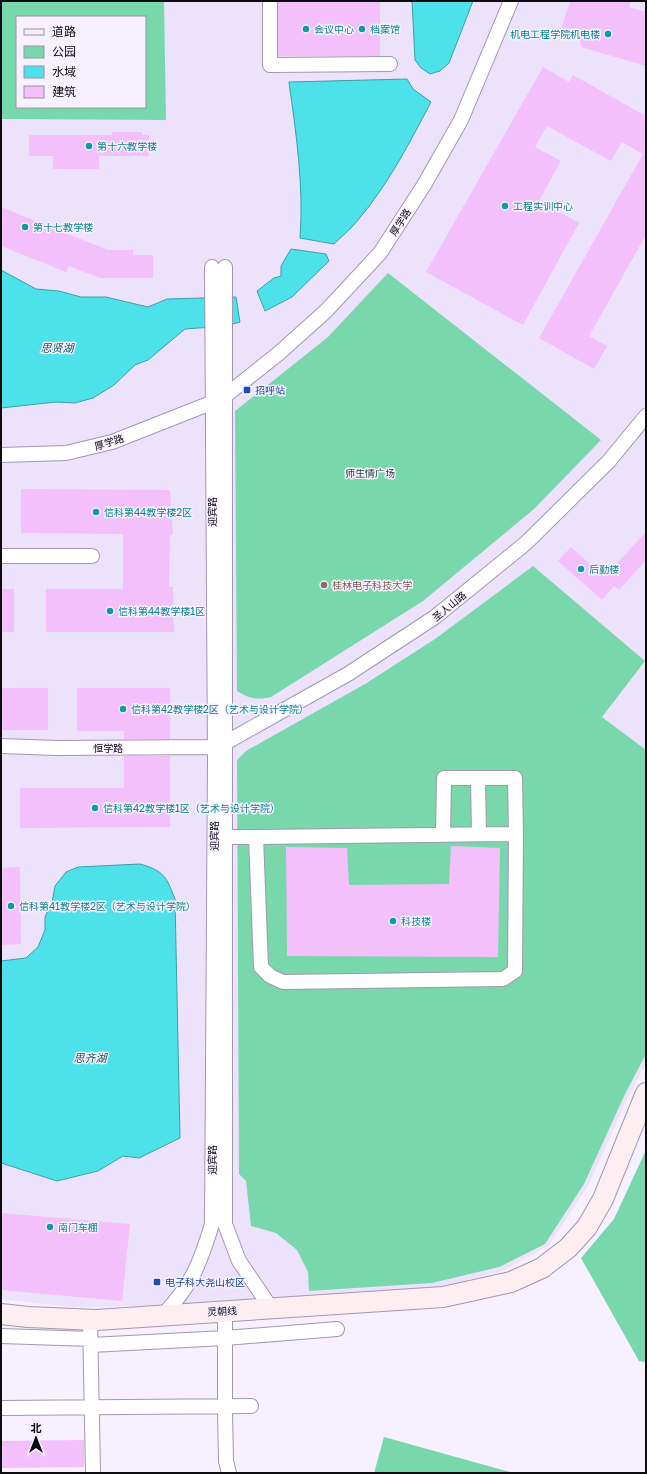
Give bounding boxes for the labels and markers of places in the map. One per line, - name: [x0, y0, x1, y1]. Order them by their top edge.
- place label: 会议中心: [314, 23, 354, 35]
- place label: 档案馆: [370, 23, 400, 35]
- marker: 会议中心: [301, 24, 311, 34]
- marker: 档案馆: [357, 24, 367, 34]
- place label: 机电工程学院机电楼: [510, 28, 600, 40]
- marker: 机电工程学院机电楼: [603, 29, 613, 39]
- place label: 第十六教学楼: [97, 140, 157, 152]
- marker: 第十六教学楼: [84, 141, 94, 151]
- place label: 工程实训中心: [513, 200, 573, 212]
- marker: 工程实训中心: [500, 201, 510, 211]
- place label: 第十七教学楼: [33, 221, 93, 233]
- marker: 第十七教学楼: [20, 222, 30, 232]
- place label: 招呼站: [255, 384, 285, 396]
- marker: 招呼站: [242, 385, 252, 395]
- place label: 信科第44教学楼2区: [104, 506, 192, 518]
- marker: 信科第44教学楼2区: [91, 507, 101, 517]
- place label: 后勤楼: [589, 563, 619, 575]
- marker: 后勤楼: [576, 564, 586, 574]
- place label: 桂林电子科技大学: [332, 579, 412, 591]
- marker: 桂林电子科技大学: [319, 580, 329, 590]
- place label: 信科第44教学楼1区: [118, 605, 205, 617]
- marker: 信科第44教学楼1区: [105, 606, 115, 616]
- place label: 信科第42教学楼2区（艺术与设计学院）: [131, 703, 309, 715]
- marker: 信科第42教学楼2区（艺术与设计学院）: [118, 704, 128, 714]
- place label: 信科第42教学楼1区（艺术与设计学院）: [103, 802, 280, 814]
- marker: 信科第42教学楼1区（艺术与设计学院）: [90, 803, 100, 813]
- place label: 信科第41教学楼2区（艺术与设计学院）: [19, 900, 196, 912]
- marker: 信科第41教学楼2区（艺术与设计学院）: [6, 901, 16, 911]
- place label: 科技楼: [401, 915, 431, 927]
- marker: 科技楼: [388, 916, 398, 926]
- place label: 南门车棚: [58, 1221, 98, 1233]
- marker: 南门车棚: [45, 1222, 55, 1232]
- place label: 电子科大尧山校区: [165, 1276, 245, 1288]
- marker: 电子科大尧山校区: [152, 1277, 162, 1287]

